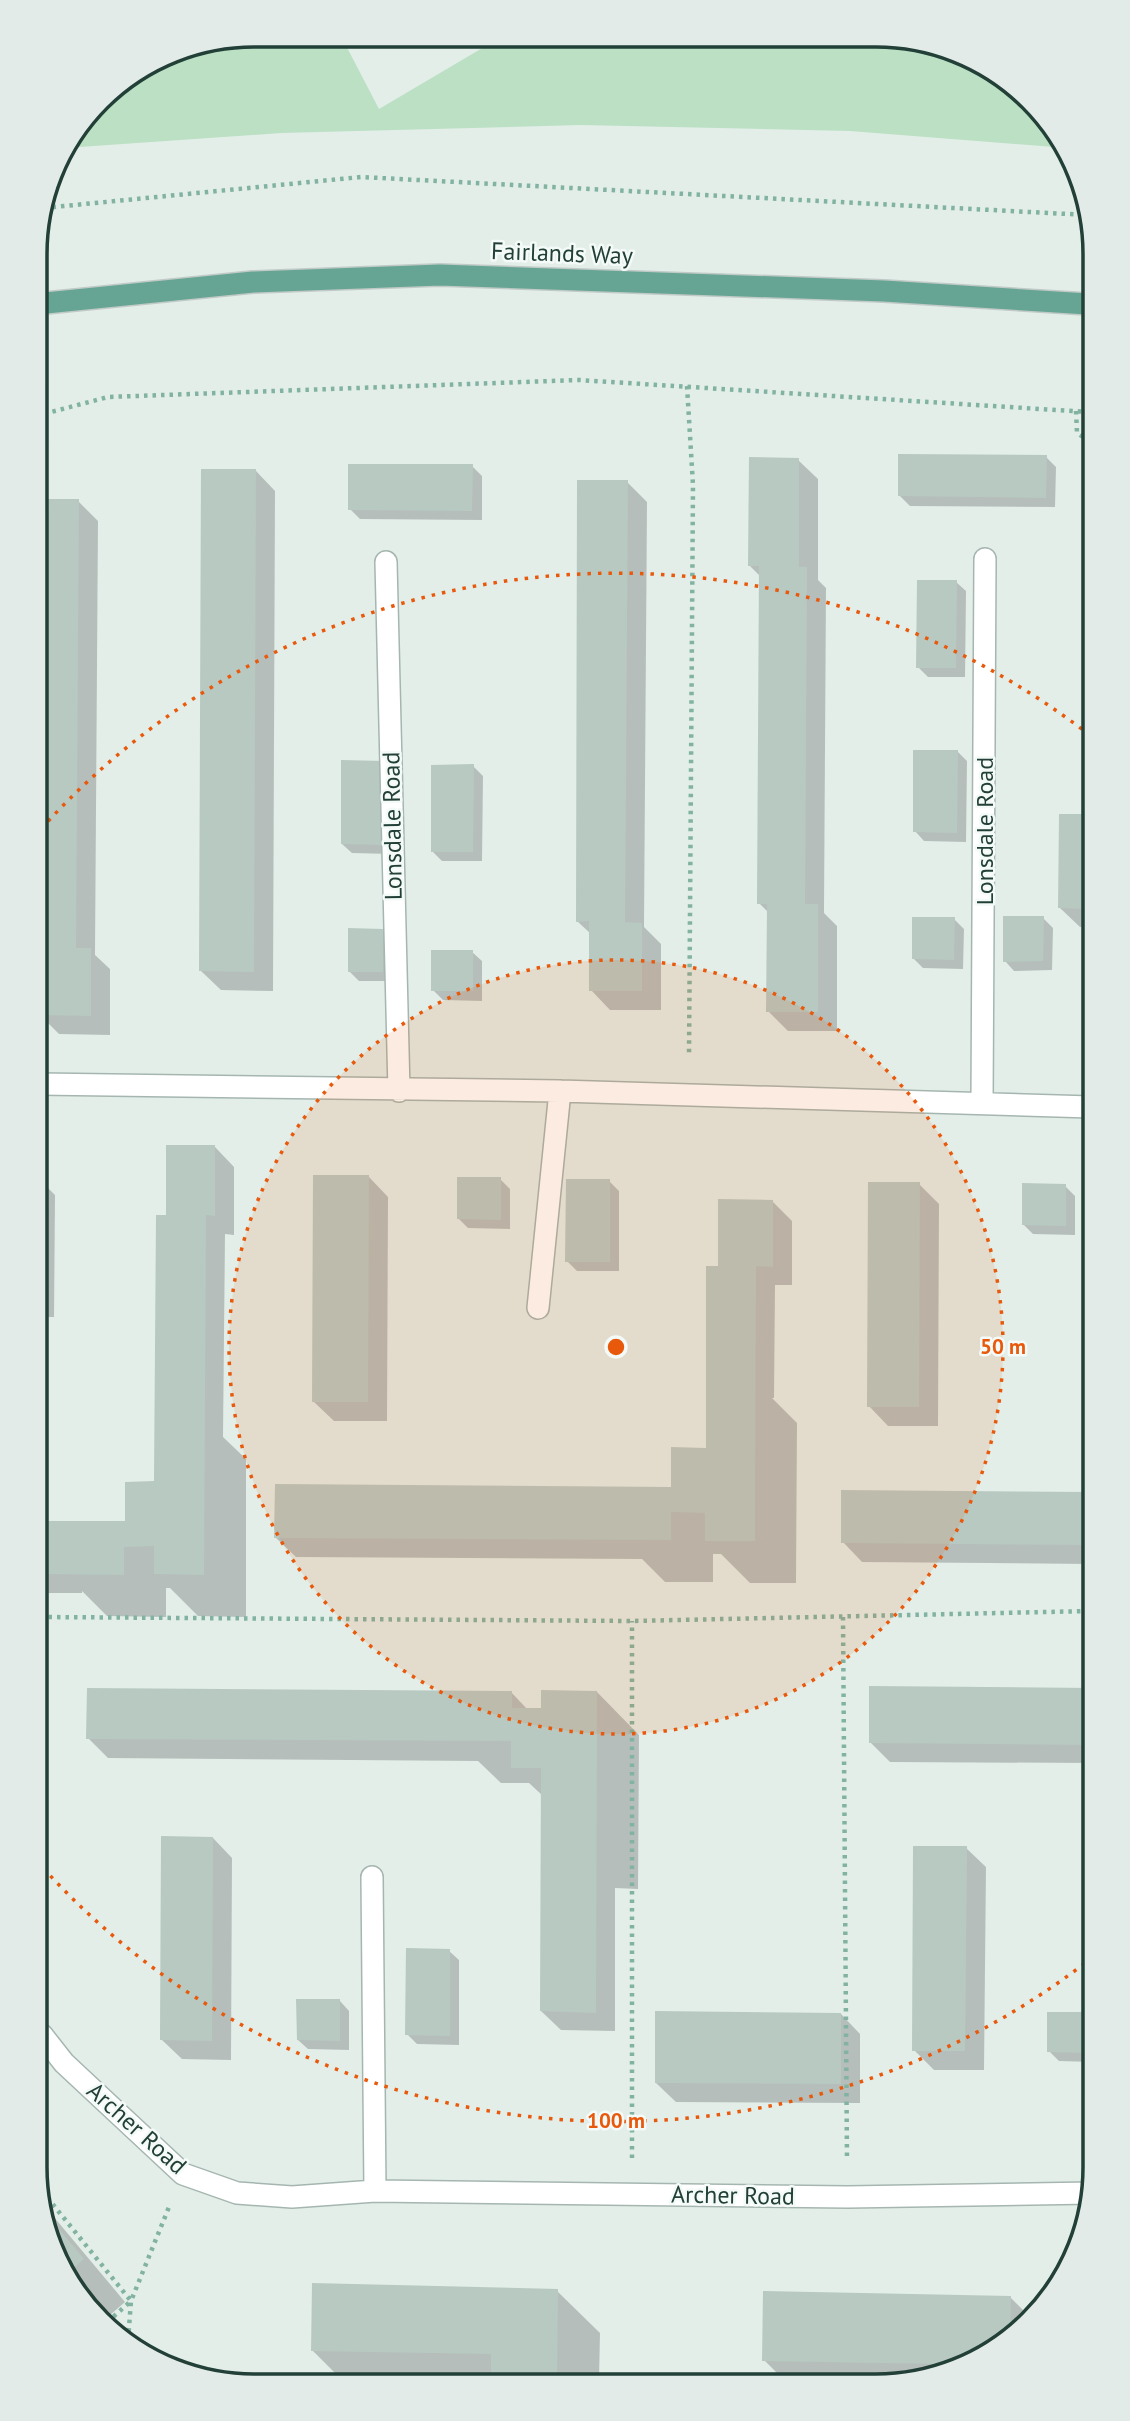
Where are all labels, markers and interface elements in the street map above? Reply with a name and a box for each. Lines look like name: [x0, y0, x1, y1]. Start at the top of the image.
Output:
street label: Fairlands Way: [491, 235, 633, 271]
street label: Lonsdale Road: [375, 752, 409, 900]
street label: Lonsdale Road: [969, 757, 1000, 905]
text: 50 m: [980, 1333, 1026, 1360]
centre of rings: [604, 1335, 628, 1359]
street label: Archer Road: [81, 2075, 193, 2181]
text: 100 m: [587, 2107, 645, 2134]
street label: Archer Road: [671, 2178, 795, 2212]

